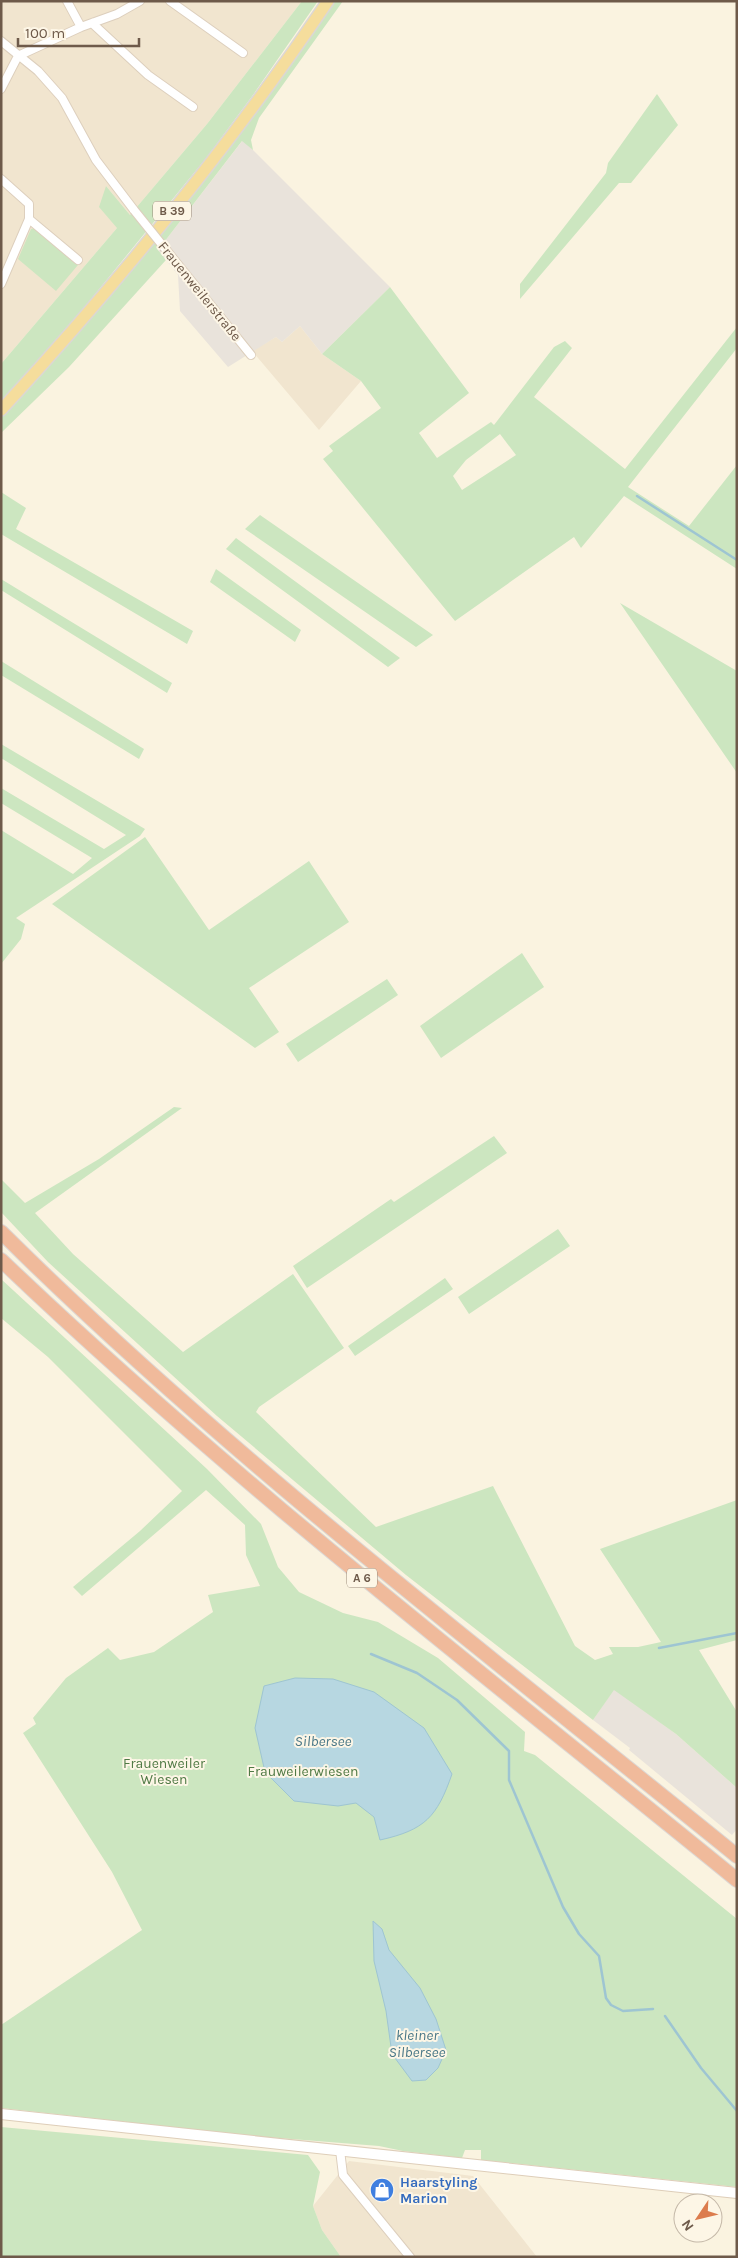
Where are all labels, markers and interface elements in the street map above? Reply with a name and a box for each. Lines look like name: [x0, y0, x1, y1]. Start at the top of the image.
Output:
scale bar: [18, 15, 139, 47]
text: 100 m: [25, 24, 65, 42]
road number: B 39: [153, 202, 191, 220]
street label: Frauenweilerstraße: [154, 238, 245, 344]
road number: A 6: [347, 1569, 377, 1588]
water label: Silbersee: [295, 1732, 352, 1750]
park label: Frauenweiler Wiesen: [123, 1755, 206, 1788]
park label: Frauweilerwiesen: [248, 1763, 358, 1780]
water label: kleiner Silbersee: [389, 2026, 446, 2061]
place label: Haarstyling Marion: [400, 2174, 477, 2207]
shop icon: Haarstyling Marion: [369, 2177, 395, 2203]
north arrow: [673, 2193, 723, 2243]
text: N: [678, 2216, 698, 2234]

